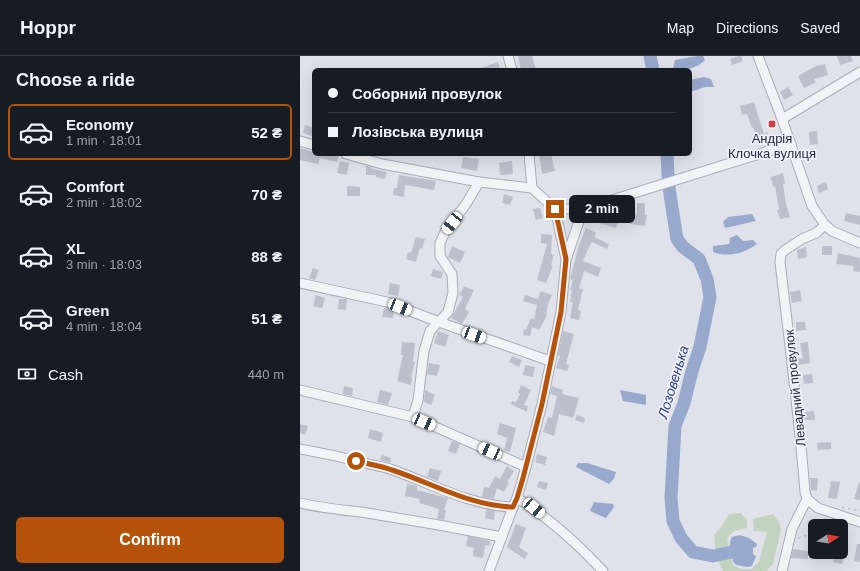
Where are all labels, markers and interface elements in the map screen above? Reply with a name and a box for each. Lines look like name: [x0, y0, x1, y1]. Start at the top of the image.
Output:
text: Hoppr: [20, 17, 76, 38]
text: Map: [667, 20, 694, 36]
text: Directions: [716, 20, 778, 36]
text: Saved: [800, 20, 840, 36]
text: Choose a ride: [16, 70, 135, 90]
text: Соборний провулок: [352, 85, 502, 102]
icon: car: [18, 114, 54, 150]
text: Economy: [66, 116, 134, 133]
marker: Андрія Клочка вулиця: [767, 119, 777, 129]
text: Лозівська вулиця: [352, 123, 483, 140]
text: 52 ₴: [251, 124, 282, 141]
place label: Андрія Клочка вулиця: [728, 131, 816, 161]
text: 1 min · 18:01: [66, 133, 142, 148]
icon: car: [18, 176, 54, 212]
text: Comfort: [66, 178, 124, 195]
text: 70 ₴: [251, 186, 282, 203]
text: 2 min · 18:02: [66, 195, 142, 210]
callout: 2 min: [569, 195, 635, 223]
route end: [546, 200, 564, 218]
text: 2 min: [585, 201, 619, 216]
car: [440, 210, 464, 236]
icon: car: [18, 238, 54, 274]
text: XL: [66, 240, 85, 257]
text: 88 ₴: [251, 248, 282, 265]
text: 3 min · 18:03: [66, 257, 142, 272]
car: [387, 297, 413, 317]
icon: car: [18, 300, 54, 336]
text: Green: [66, 302, 109, 319]
text: 51 ₴: [251, 310, 282, 327]
text: 4 min · 18:04: [66, 319, 142, 334]
car: [461, 325, 487, 345]
street label: Левадний провулок: [781, 328, 809, 447]
water label: Лозовенька: [654, 343, 692, 421]
icon: cash: [16, 363, 38, 385]
text: Cash: [48, 366, 83, 383]
text: 440 m: [248, 367, 284, 382]
car: [411, 412, 437, 432]
car: [477, 441, 503, 461]
route start: [347, 452, 365, 470]
car: [521, 496, 547, 520]
button: Confirm: [16, 517, 284, 563]
north arrow: [808, 519, 848, 559]
map controls: [808, 519, 848, 559]

